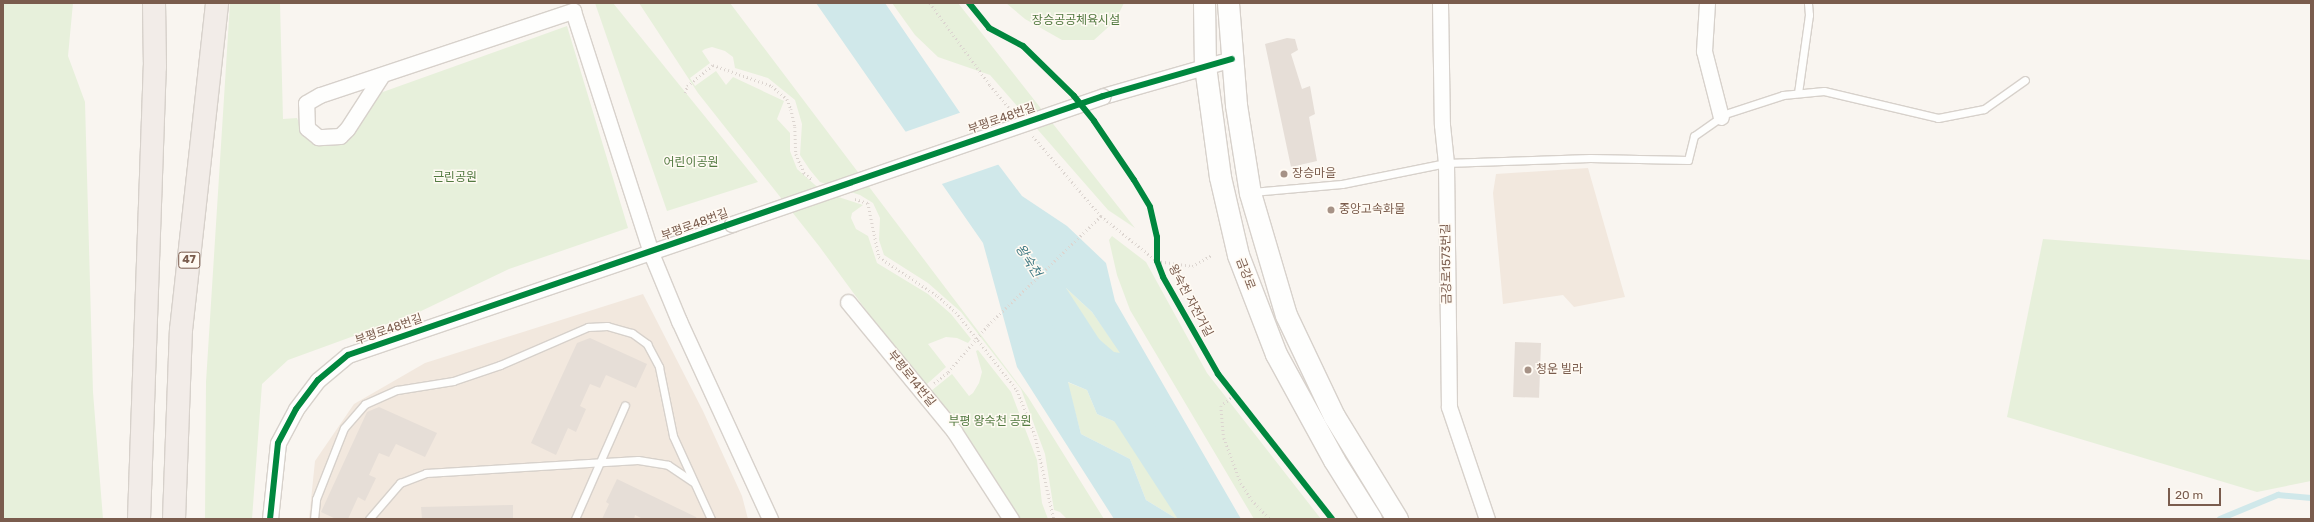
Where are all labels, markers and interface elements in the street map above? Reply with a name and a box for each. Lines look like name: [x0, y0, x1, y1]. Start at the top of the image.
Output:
park label: 장승공공체육시설: [1032, 14, 1120, 28]
street label: 부평로48번길: [966, 101, 1038, 137]
park label: 어린이공원: [663, 156, 719, 170]
place label: 장승마을: [1292, 167, 1336, 181]
marker: 장승마을: [1279, 169, 1289, 179]
park label: 근린공원: [433, 171, 477, 185]
place label: 중앙고속화물: [1339, 203, 1405, 217]
marker: 중앙고속화물: [1326, 205, 1336, 215]
street label: 부평로48번길: [660, 206, 730, 244]
street label: 금강로1573번길: [1439, 223, 1455, 305]
water label: 왕숙천: [1012, 242, 1044, 280]
road number: 47: [178, 251, 200, 269]
street label: 금강로: [1232, 256, 1258, 292]
street label: 왕숙천 자전거길: [1165, 262, 1215, 340]
street label: 부평로48번길: [353, 312, 425, 348]
street label: 부평로14번길: [884, 348, 938, 410]
place label: 청운 빌라: [1536, 363, 1583, 377]
marker: 청운 빌라: [1523, 365, 1533, 375]
park label: 부평 왕숙천 공원: [948, 415, 1032, 429]
scale bar: [2170, 480, 2223, 506]
text: 20 m: [2175, 488, 2203, 502]

